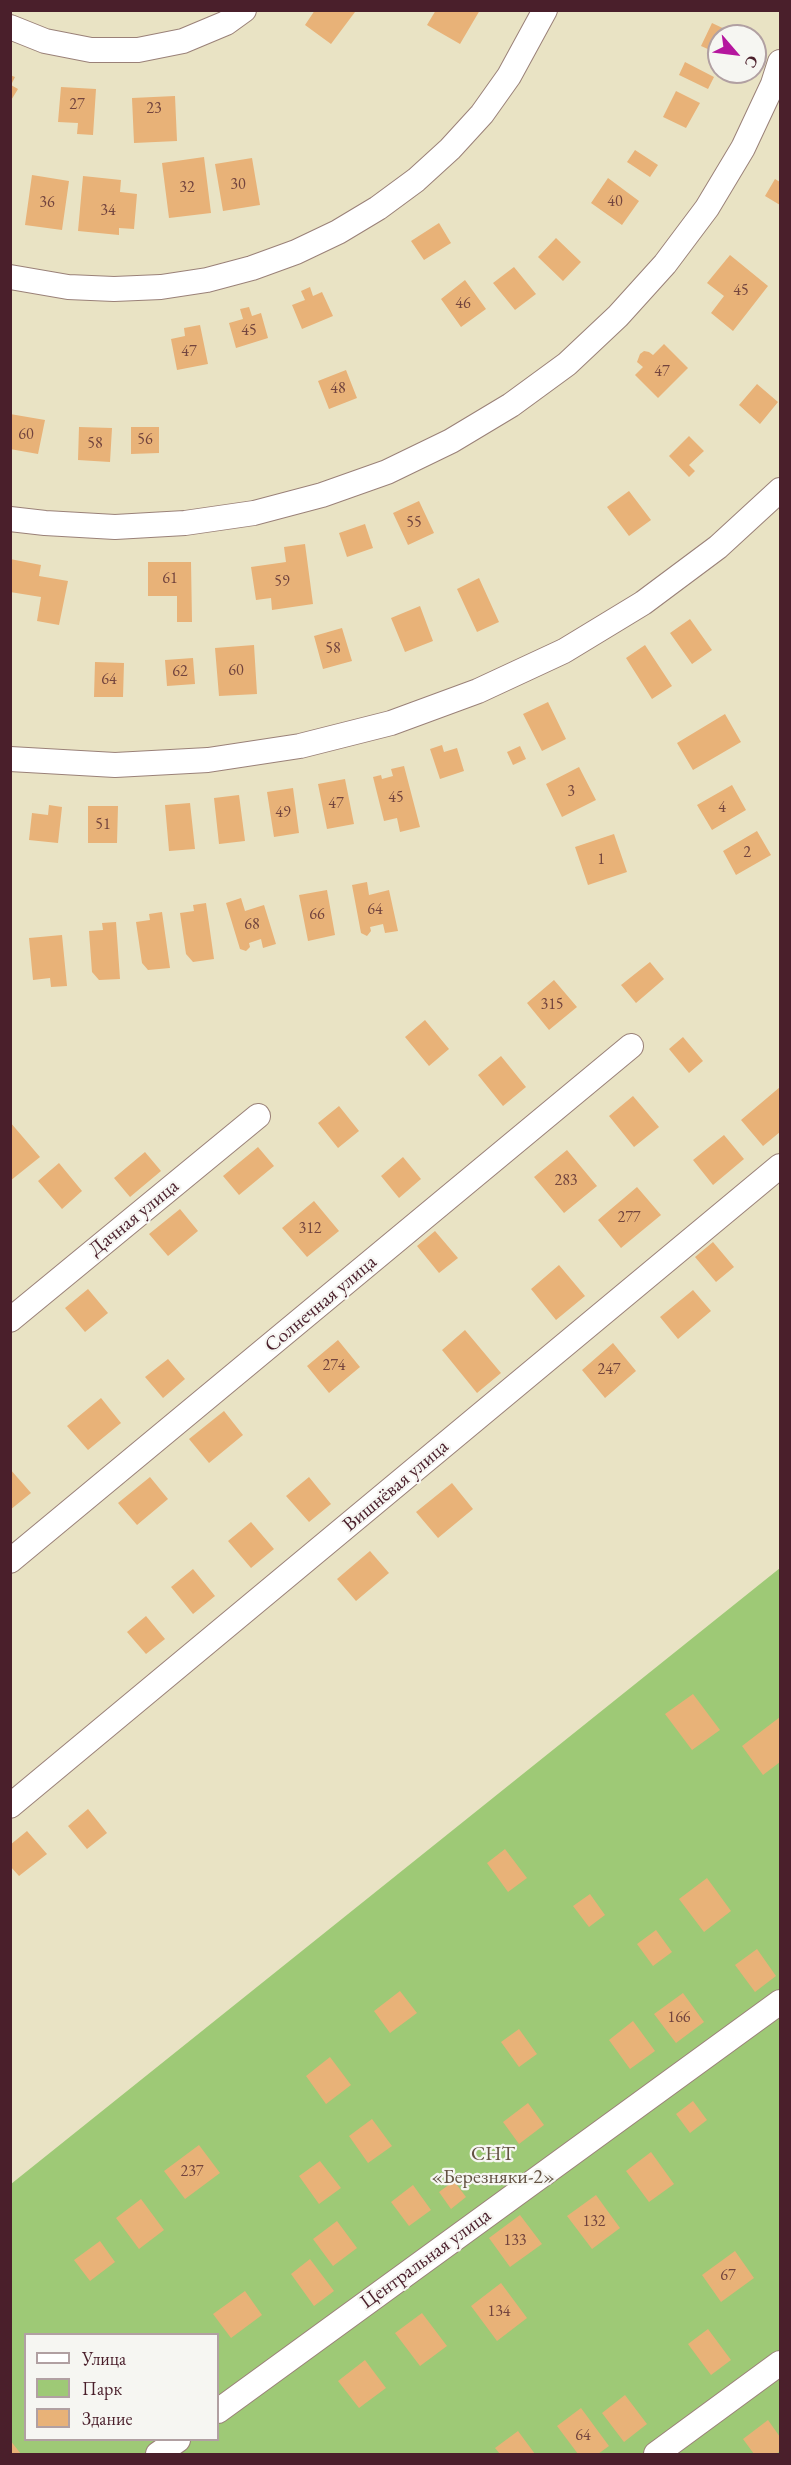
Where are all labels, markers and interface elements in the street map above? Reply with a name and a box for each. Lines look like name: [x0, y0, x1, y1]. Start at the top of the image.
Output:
north arrow: [707, 24, 767, 84]
text: С: [740, 52, 764, 72]
house number: 27: [69, 95, 85, 115]
house number: 23: [146, 99, 162, 119]
house number: 30: [230, 175, 246, 195]
house number: 32: [179, 178, 195, 198]
house number: 40: [607, 192, 623, 212]
house number: 36: [39, 193, 55, 213]
house number: 34: [100, 201, 116, 221]
house number: 45: [733, 281, 749, 301]
house number: 46: [455, 294, 471, 314]
house number: 45: [241, 321, 257, 341]
house number: 47: [181, 342, 197, 362]
house number: 47: [654, 362, 670, 382]
house number: 48: [330, 379, 346, 399]
house number: 60: [18, 425, 34, 445]
house number: 56: [137, 430, 153, 450]
house number: 58: [87, 434, 103, 454]
house number: 55: [406, 513, 422, 533]
house number: 61: [162, 569, 178, 589]
house number: 59: [274, 572, 290, 592]
house number: 58: [325, 639, 341, 659]
house number: 60: [228, 661, 244, 681]
house number: 62: [172, 662, 188, 682]
house number: 64: [101, 670, 117, 690]
house number: 3: [567, 782, 575, 802]
house number: 45: [388, 788, 404, 808]
house number: 47: [328, 794, 344, 814]
house number: 4: [718, 798, 726, 818]
house number: 49: [275, 803, 291, 823]
house number: 51: [95, 815, 111, 835]
house number: 2: [743, 843, 751, 863]
house number: 1: [597, 850, 605, 870]
house number: 64: [367, 900, 383, 920]
house number: 66: [309, 905, 325, 925]
house number: 68: [244, 915, 260, 935]
house number: 315: [540, 995, 564, 1015]
house number: 283: [554, 1171, 578, 1191]
street label: Дачная улица: [84, 1174, 184, 1262]
house number: 277: [617, 1208, 641, 1228]
house number: 312: [298, 1219, 322, 1239]
street label: Солнечная улица: [260, 1250, 382, 1358]
house number: 274: [322, 1356, 346, 1376]
house number: 247: [597, 1360, 621, 1380]
street label: Вишнёвая улица: [338, 1435, 454, 1537]
house number: 166: [667, 2008, 691, 2028]
park label: СНТ «Березняки-2»: [431, 2143, 555, 2190]
house number: 237: [180, 2162, 204, 2182]
street label: Центральная улица: [356, 2204, 496, 2314]
house number: 132: [582, 2212, 606, 2232]
house number: 133: [503, 2231, 527, 2251]
house number: 67: [720, 2266, 736, 2286]
house number: 134: [487, 2302, 511, 2322]
legend: [24, 2333, 219, 2441]
text: Улица: [82, 2347, 126, 2370]
text: Парк: [82, 2377, 122, 2400]
text: Здание: [82, 2407, 132, 2430]
house number: 64: [575, 2426, 591, 2446]

